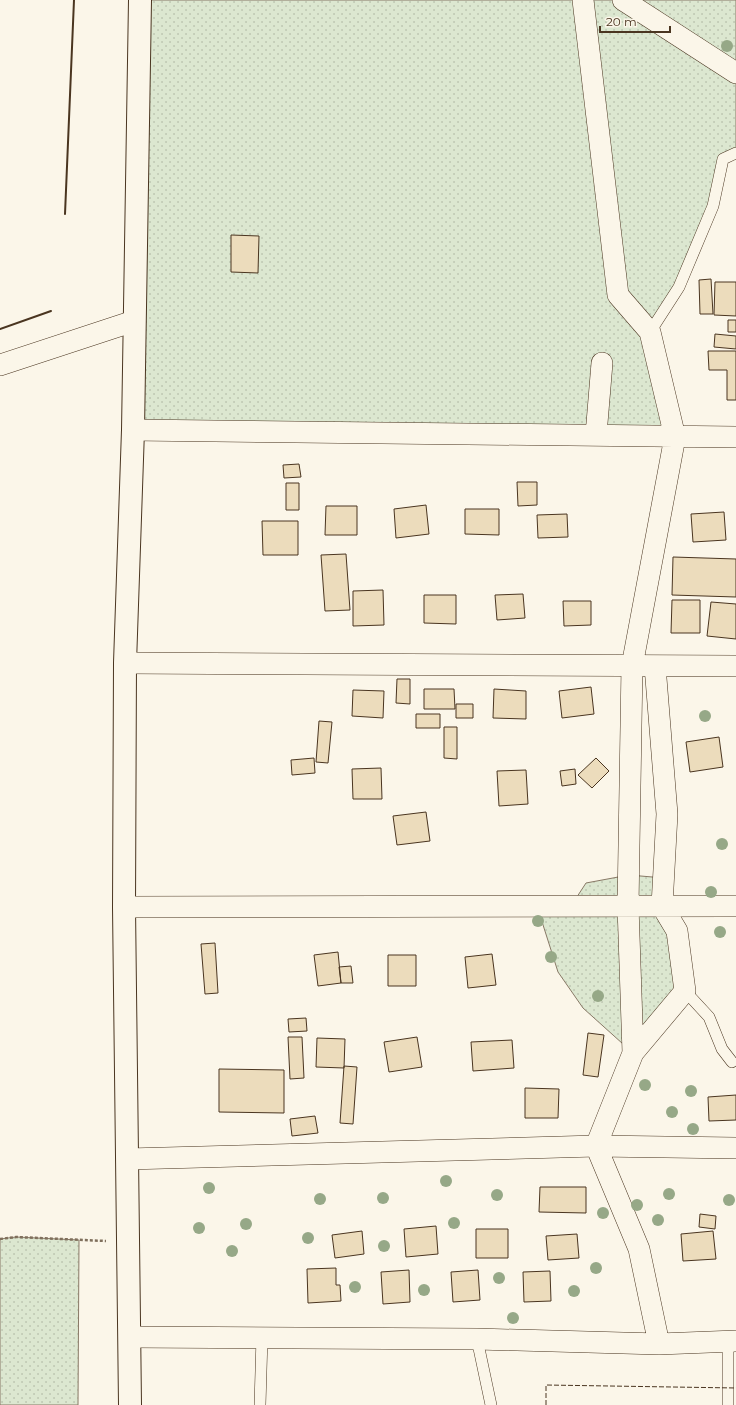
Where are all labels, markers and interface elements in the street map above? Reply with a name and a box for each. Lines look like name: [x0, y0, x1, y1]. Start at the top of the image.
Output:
scale bar: [600, 8, 670, 34]
text: 20 m: [606, 14, 637, 29]

